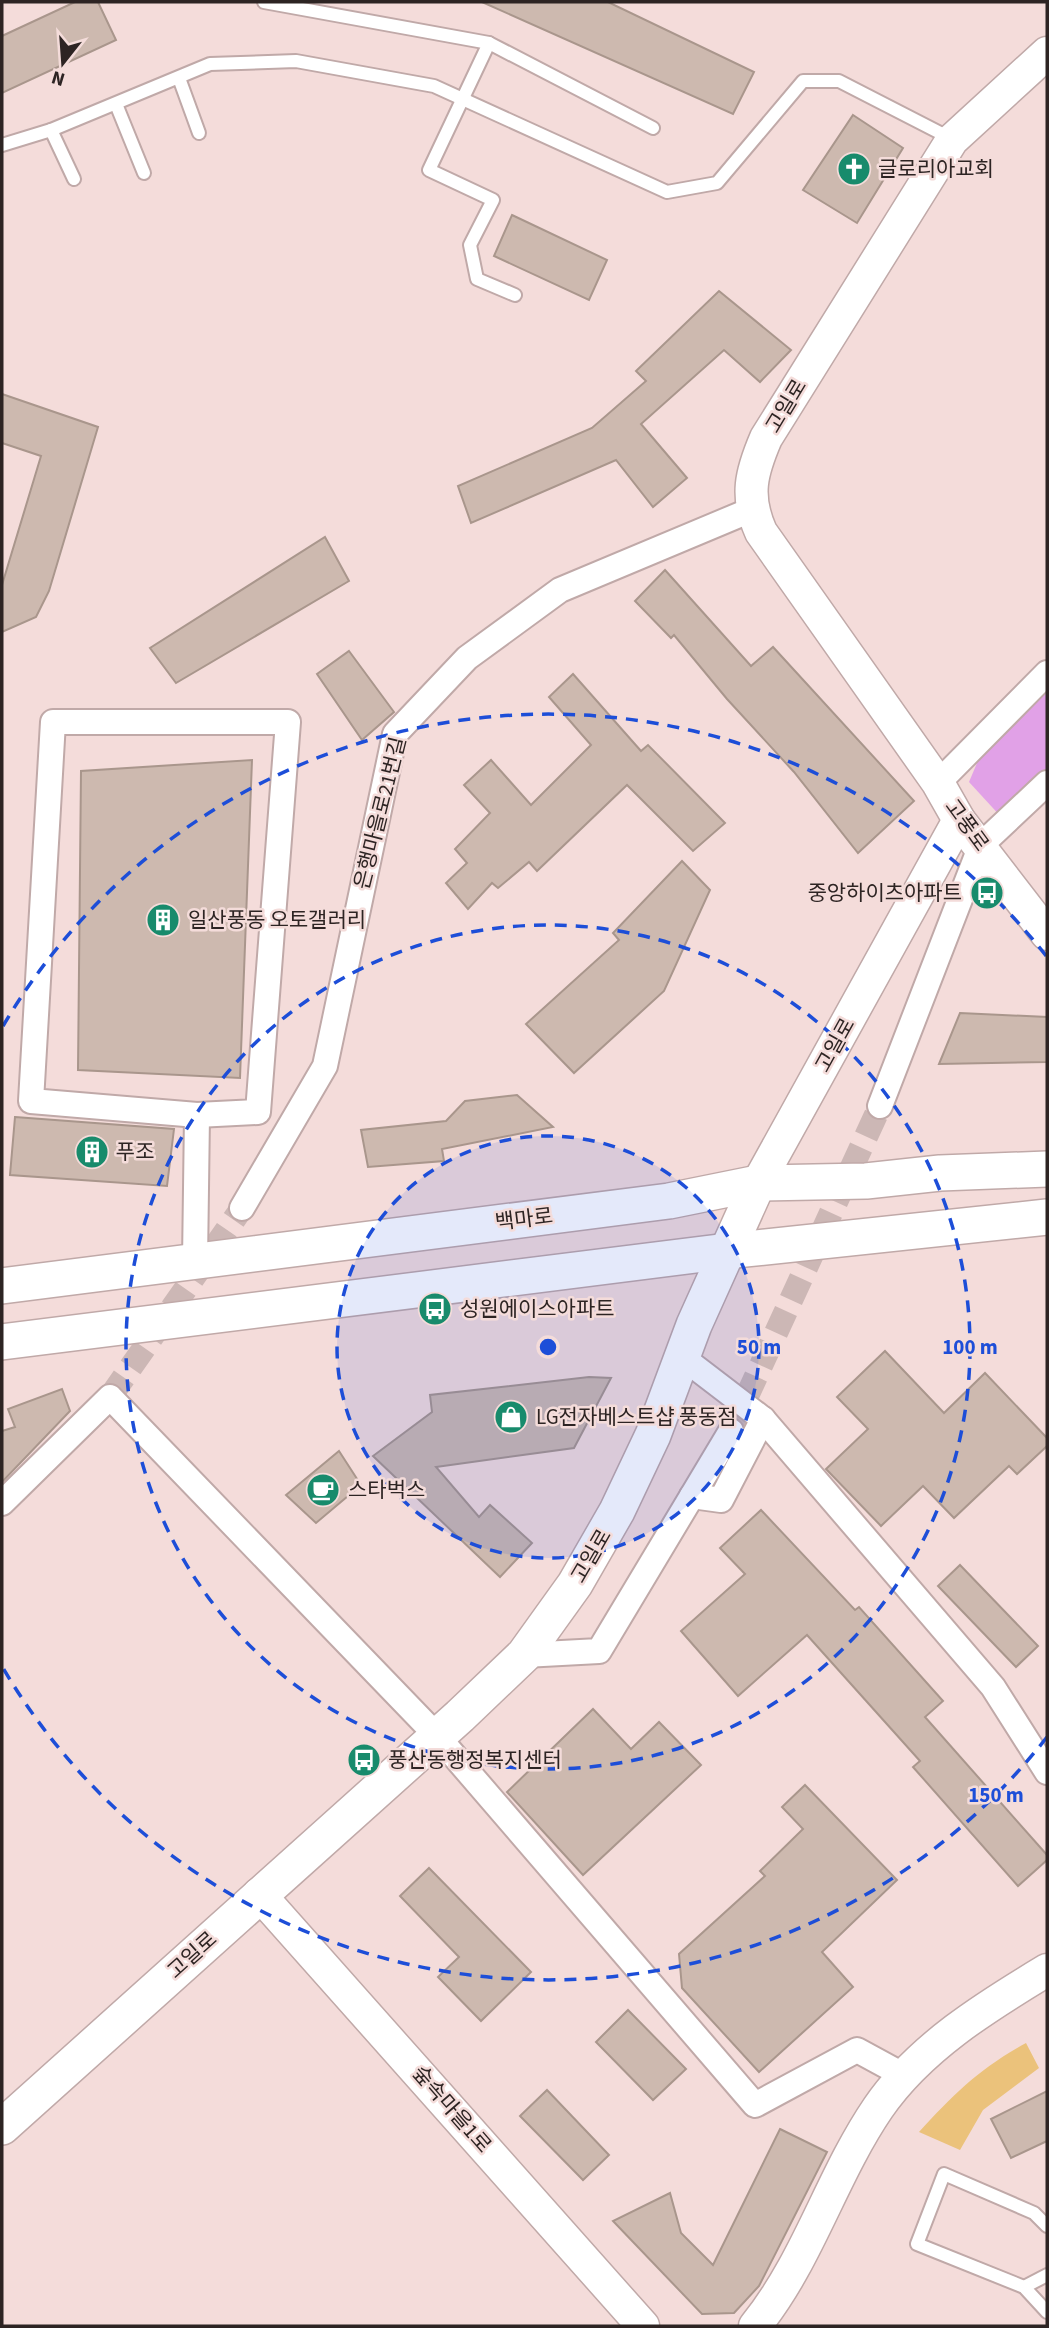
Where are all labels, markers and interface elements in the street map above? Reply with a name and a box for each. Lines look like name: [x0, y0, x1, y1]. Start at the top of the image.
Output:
north arrow: [28, 28, 98, 98]
text: N: [48, 63, 68, 93]
church icon: 글로리아교회: [835, 150, 873, 188]
place label: 글로리아교회: [878, 154, 994, 184]
street label: 고일로: [758, 373, 814, 439]
street label: 은행마을로21번길: [347, 734, 413, 892]
street label: 고풍로: [938, 793, 996, 857]
bus stop icon: 중앙하이츠아파트: [968, 874, 1006, 912]
place label: 중앙하이츠아파트: [807, 878, 962, 908]
building icon: 일산풍동 오토갤러리: [144, 901, 182, 939]
place label: 일산풍동 오토갤러리: [188, 905, 366, 935]
street label: 고일로: [808, 1012, 862, 1078]
building icon: 푸조: [73, 1133, 111, 1171]
place label: 푸조: [116, 1137, 155, 1167]
street label: 백마로: [493, 1201, 555, 1237]
bus stop icon: 성원에이스아파트: [416, 1290, 454, 1328]
place label: 성원에이스아파트: [460, 1294, 615, 1324]
text: 50 m: [737, 1332, 781, 1362]
text: 100 m: [942, 1332, 998, 1362]
centre of rings: [536, 1335, 560, 1359]
shop icon: LG전자베스트샵 풍동점: [492, 1398, 530, 1436]
place label: LG전자베스트샵 풍동점: [536, 1402, 737, 1432]
cafe icon: 스타벅스: [304, 1471, 342, 1509]
place label: 스타벅스: [348, 1475, 425, 1505]
street label: 고일로: [564, 1523, 618, 1589]
bus stop icon: 풍산동행정복지센터: [345, 1741, 383, 1779]
place label: 풍산동행정복지센터: [388, 1745, 562, 1775]
text: 150 m: [968, 1780, 1024, 1810]
street label: 고일로: [160, 1924, 224, 1986]
street label: 숲속마을1로: [406, 2059, 498, 2159]

